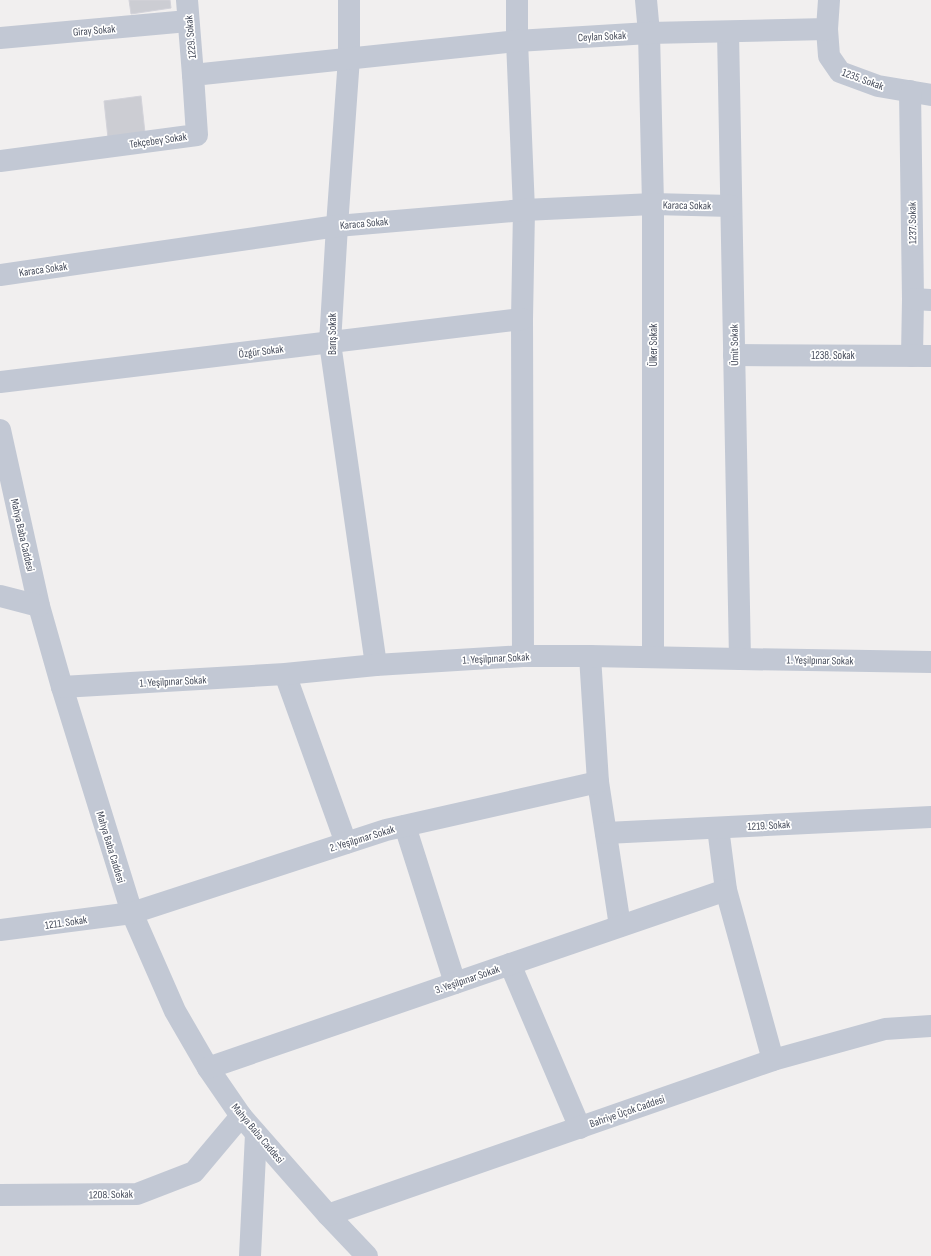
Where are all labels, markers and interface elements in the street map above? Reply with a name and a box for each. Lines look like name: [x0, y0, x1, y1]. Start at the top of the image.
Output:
street label: 1229. Sokak: [182, 14, 199, 59]
street label: Giray Sokak: [72, 22, 117, 39]
street label: Ceylan Sokak: [577, 29, 627, 44]
street label: 1235. Sokak: [840, 66, 886, 93]
street label: Tekçebey Sokak: [129, 130, 188, 151]
street label: Karaca Sokak: [663, 199, 712, 212]
street label: 1237. Sokak: [906, 201, 919, 244]
street label: Karaca Sokak: [339, 215, 390, 232]
street label: Karaca Sokak: [18, 260, 69, 279]
street label: Barış Sokak: [326, 312, 339, 355]
street label: Ülker Sokak: [647, 323, 660, 366]
street label: Ümit Sokak: [728, 323, 741, 366]
street label: Özgür Sokak: [238, 342, 285, 361]
street label: 1238. Sokak: [811, 349, 856, 362]
street label: Mahya Baba Caddesi: [8, 498, 37, 573]
street label: 1. Yeşilpınar Sokak: [462, 650, 531, 667]
street label: 1. Yeşilpınar Sokak: [786, 653, 854, 668]
street label: 1. Yeşilpınar Sokak: [139, 673, 208, 690]
street label: Mahya Baba Caddesi: [93, 810, 128, 885]
street label: 1219. Sokak: [747, 818, 791, 833]
street label: 2. Yeşilpınar Sokak: [328, 822, 397, 855]
street label: 1211. Sokak: [44, 913, 89, 932]
street label: 3. Yeşilpınar Sokak: [433, 962, 502, 997]
street label: Bahriye Üçok Caddesi: [588, 1093, 666, 1130]
street label: Mahya Baba Caddesi: [229, 1101, 286, 1166]
street label: 1208. Sokak: [89, 1188, 134, 1201]

